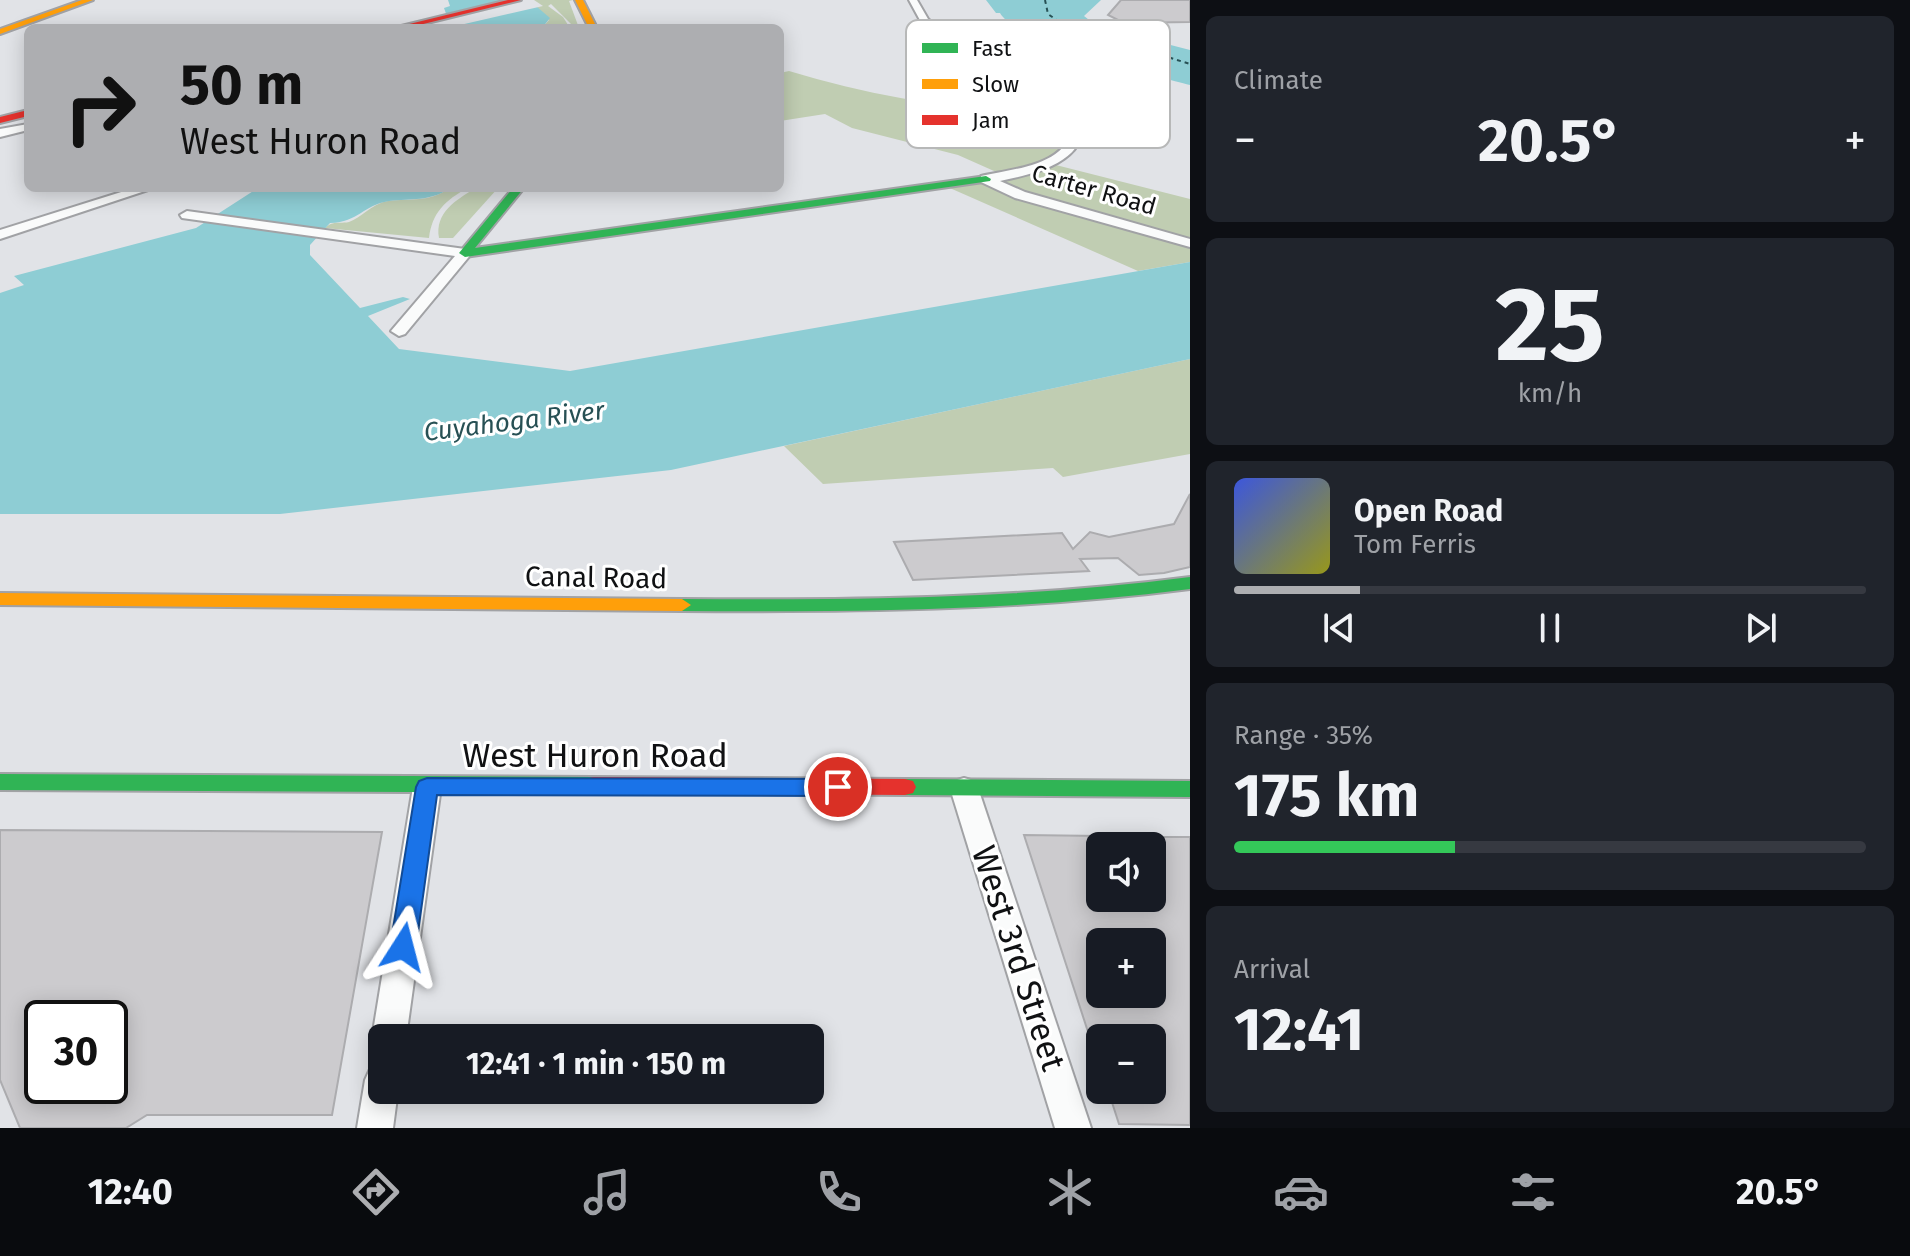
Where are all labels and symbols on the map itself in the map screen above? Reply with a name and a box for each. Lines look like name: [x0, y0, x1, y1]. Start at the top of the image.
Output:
legend: [906, 20, 1170, 148]
text: Fast: [972, 35, 1012, 62]
text: Slow: [972, 71, 1019, 98]
text: Jam: [972, 107, 1010, 134]
street label: Carter Road: [1029, 159, 1159, 221]
water label: Cuyahoga River: [422, 395, 607, 448]
street label: Canal Road: [525, 560, 667, 595]
street label: West Huron Road: [462, 735, 728, 776]
pin: [804, 753, 872, 821]
street label: West 3rd Street: [963, 841, 1074, 1076]
position arrow: [361, 905, 445, 989]
speed limit sign: 30: [24, 1000, 128, 1104]

